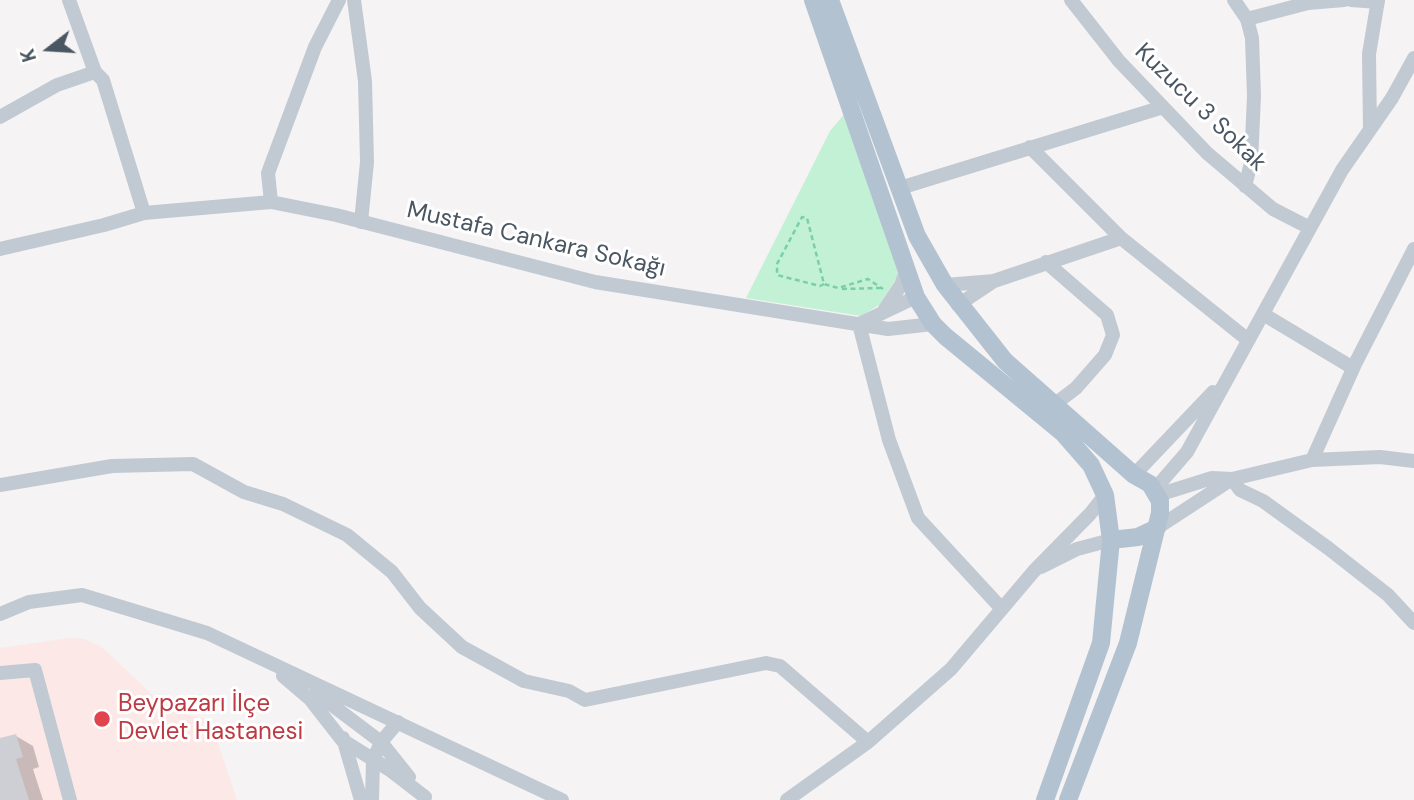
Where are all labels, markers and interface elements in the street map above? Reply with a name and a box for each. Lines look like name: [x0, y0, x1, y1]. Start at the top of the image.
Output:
north arrow: [14, 14, 84, 84]
street label: Kuzucu 3 Sokak: [1128, 38, 1272, 178]
text: K: [15, 46, 42, 65]
street label: Mustafa Cankara Sokağı: [404, 196, 668, 284]
place label: Beypazarı İlçe Devlet Hastanesi: [118, 691, 303, 747]
marker: Beypazarı İlçe Devlet Hastanesi: [92, 709, 112, 729]

